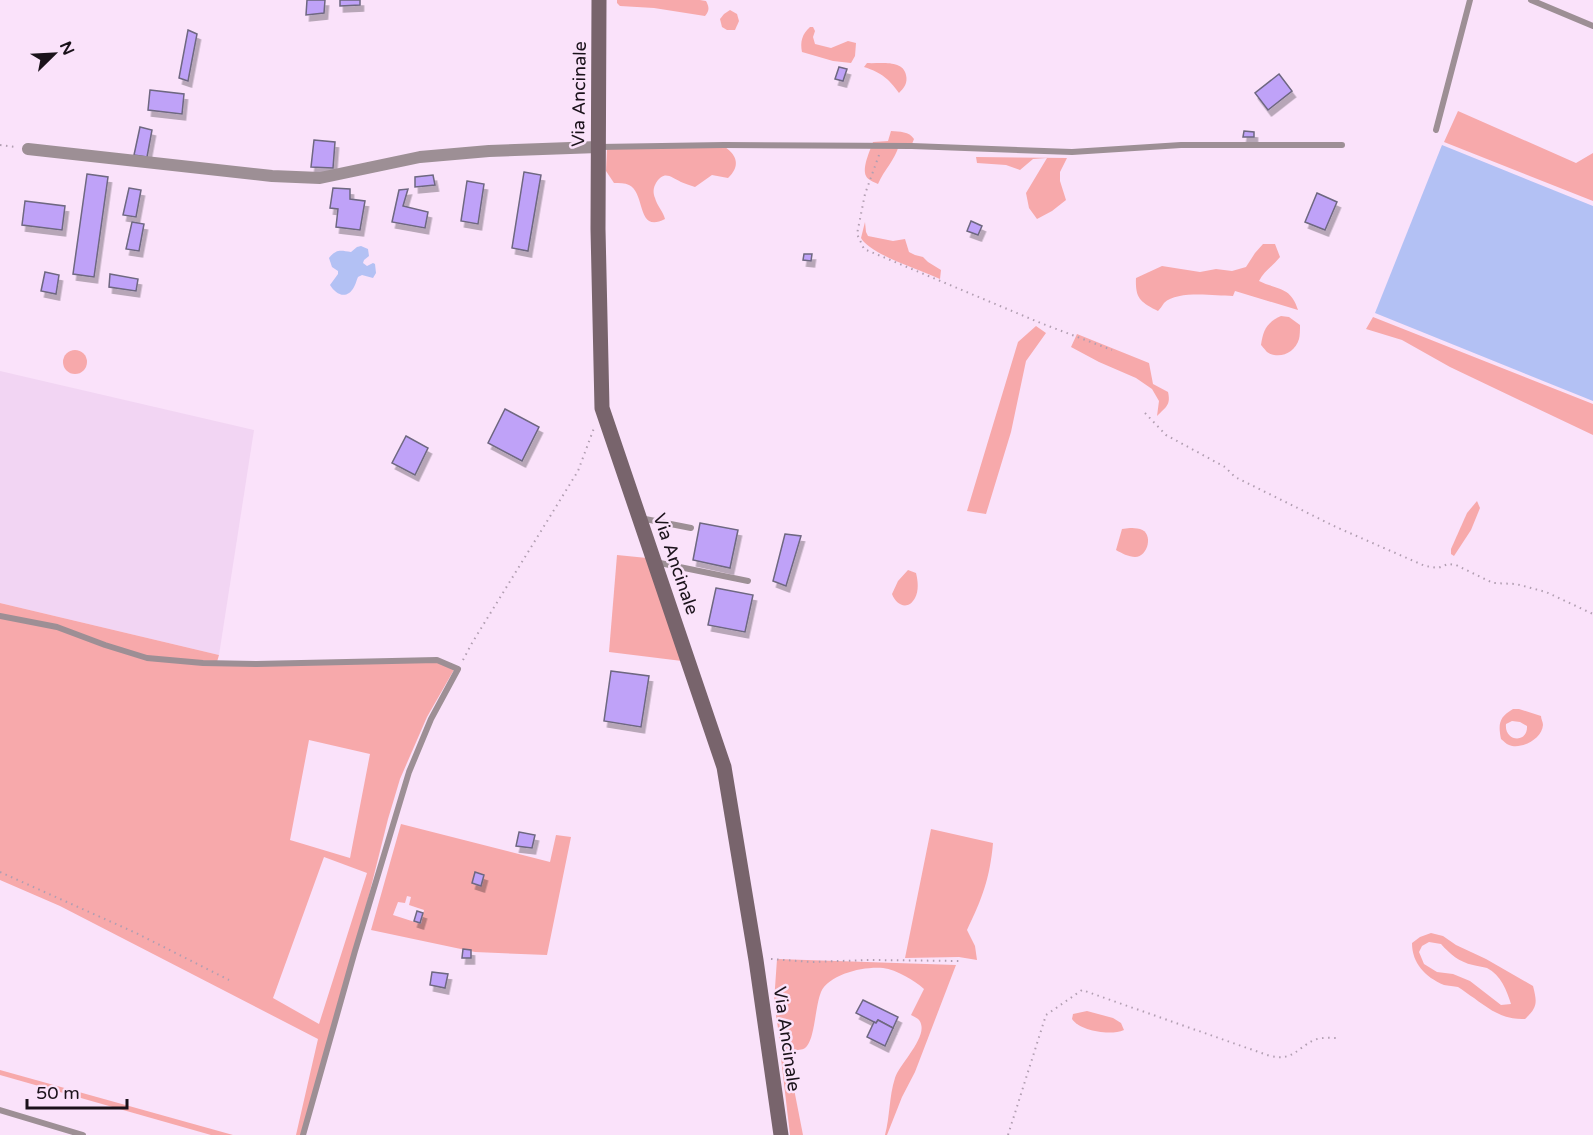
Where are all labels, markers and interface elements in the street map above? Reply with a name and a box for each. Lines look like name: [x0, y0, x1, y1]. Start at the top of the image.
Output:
north arrow: [24, 24, 84, 84]
text: N: [55, 38, 79, 58]
street label: Via Ancinale: [567, 41, 591, 147]
street label: Via Ancinale: [648, 510, 704, 618]
street label: Via Ancinale: [769, 985, 805, 1093]
scale bar: [27, 1072, 128, 1110]
text: 50 m: [36, 1082, 80, 1104]

